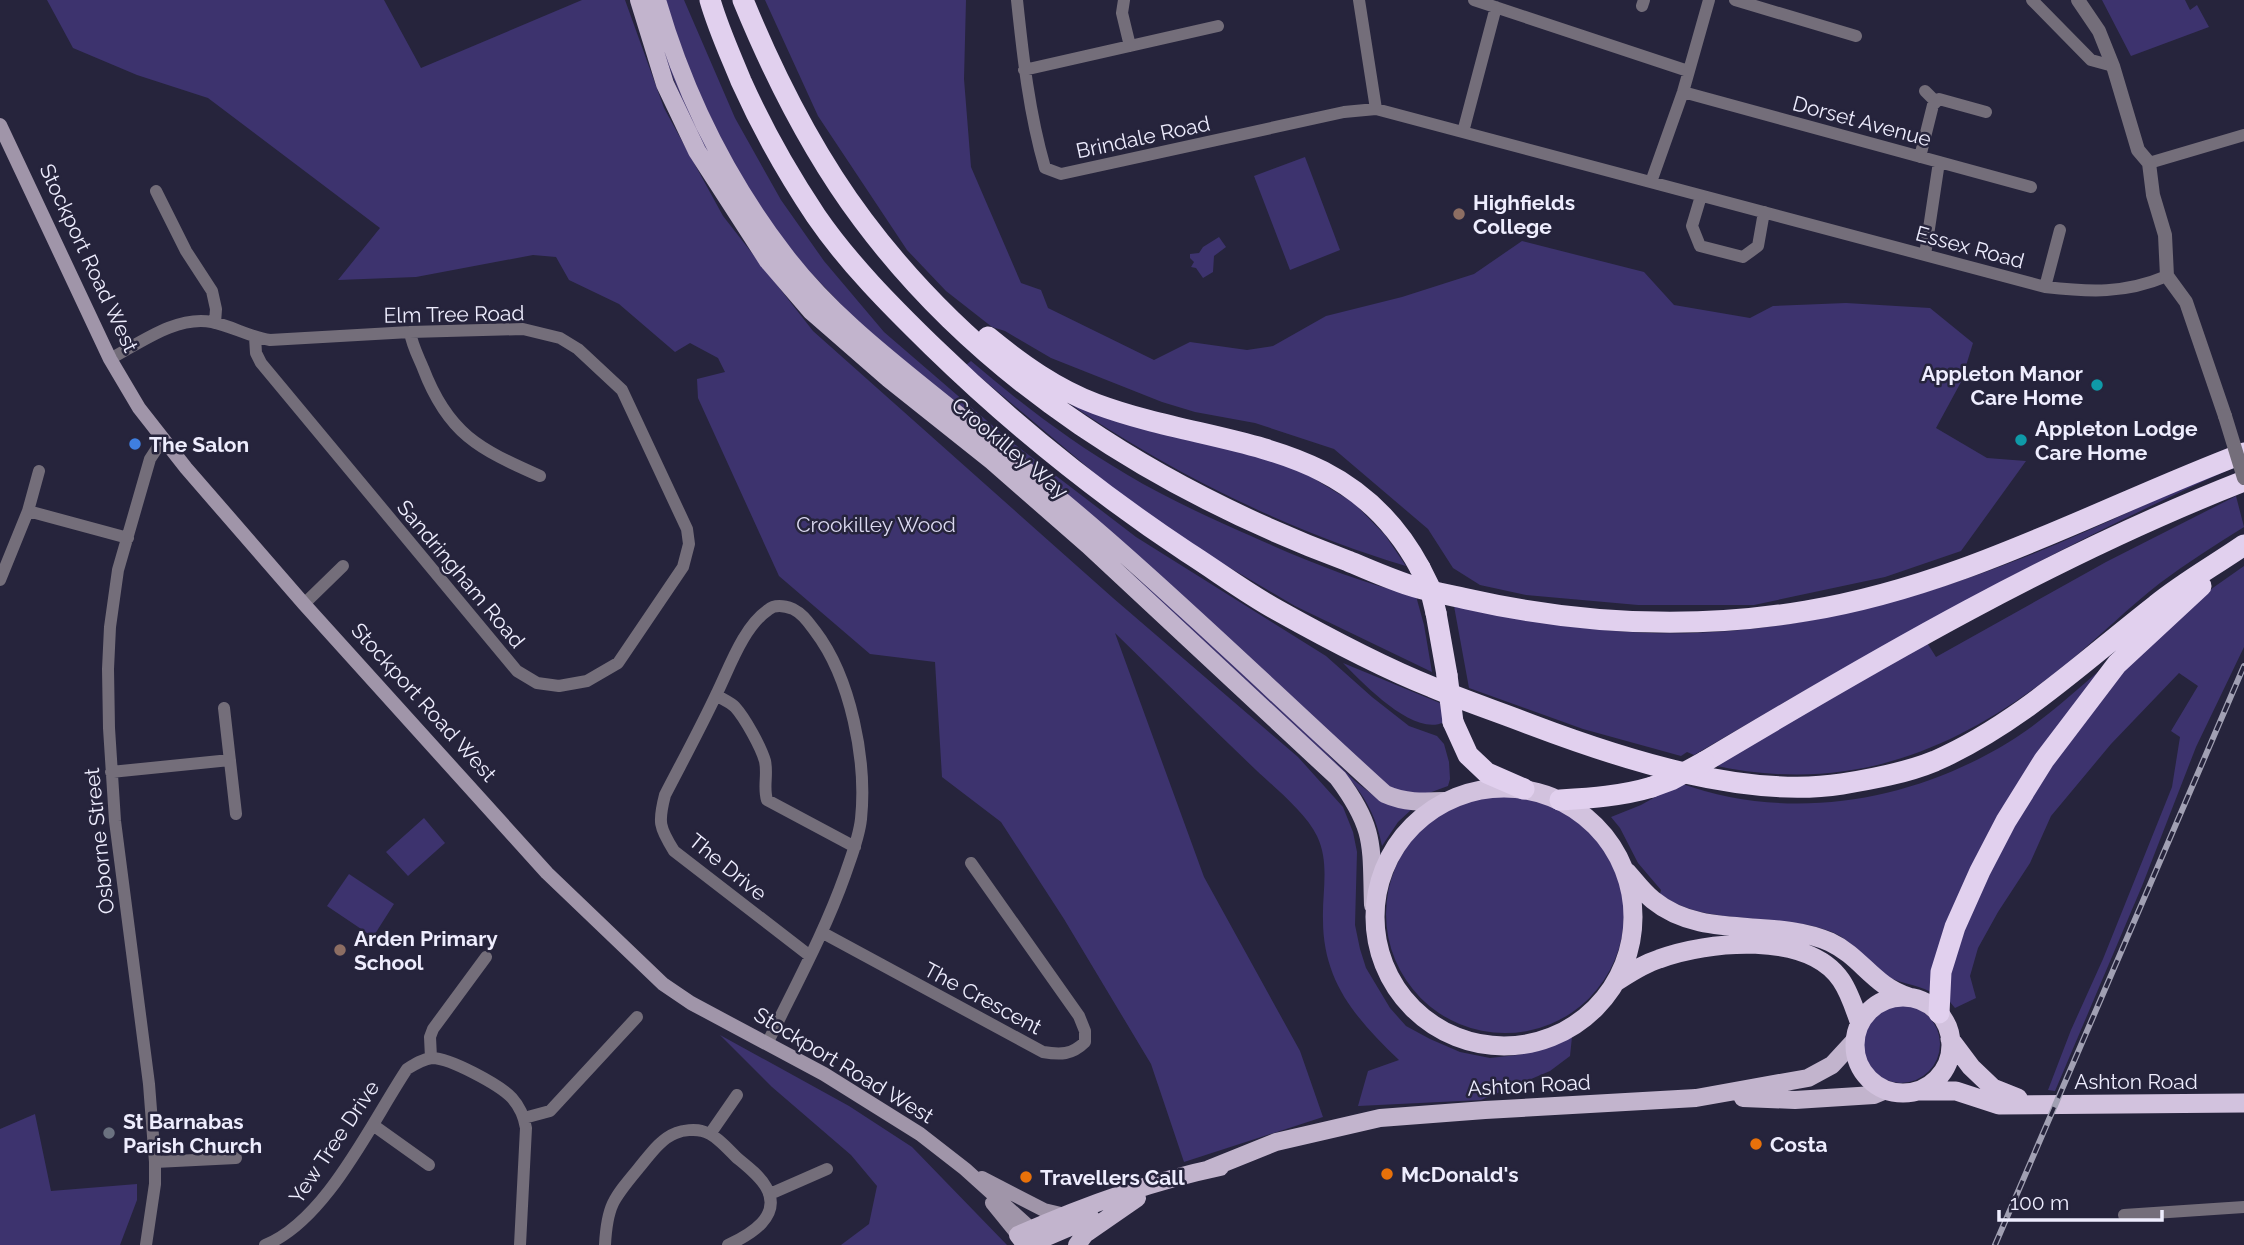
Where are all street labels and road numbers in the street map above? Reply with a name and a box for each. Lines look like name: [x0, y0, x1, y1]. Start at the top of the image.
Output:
street label: Dorset Avenue: [1790, 90, 1934, 152]
street label: Brindale Road: [1074, 111, 1212, 163]
street label: Stockport Road West: [34, 160, 144, 356]
street label: Essex Road: [1913, 221, 2027, 273]
street label: Elm Tree Road: [383, 300, 525, 328]
street label: Crookilley Way: [947, 392, 1073, 504]
street label: Sandringham Road: [392, 495, 530, 653]
street label: Stockport Road West: [346, 618, 502, 786]
street label: Osborne Street: [79, 767, 119, 915]
street label: The Drive: [684, 828, 772, 906]
street label: The Crescent: [920, 957, 1046, 1039]
street label: Stockport Road West: [750, 1002, 938, 1128]
street label: Ashton Road: [1467, 1069, 1591, 1101]
street label: Ashton Road: [2074, 1069, 2198, 1094]
street label: Yew Tree Drive: [284, 1076, 384, 1208]

